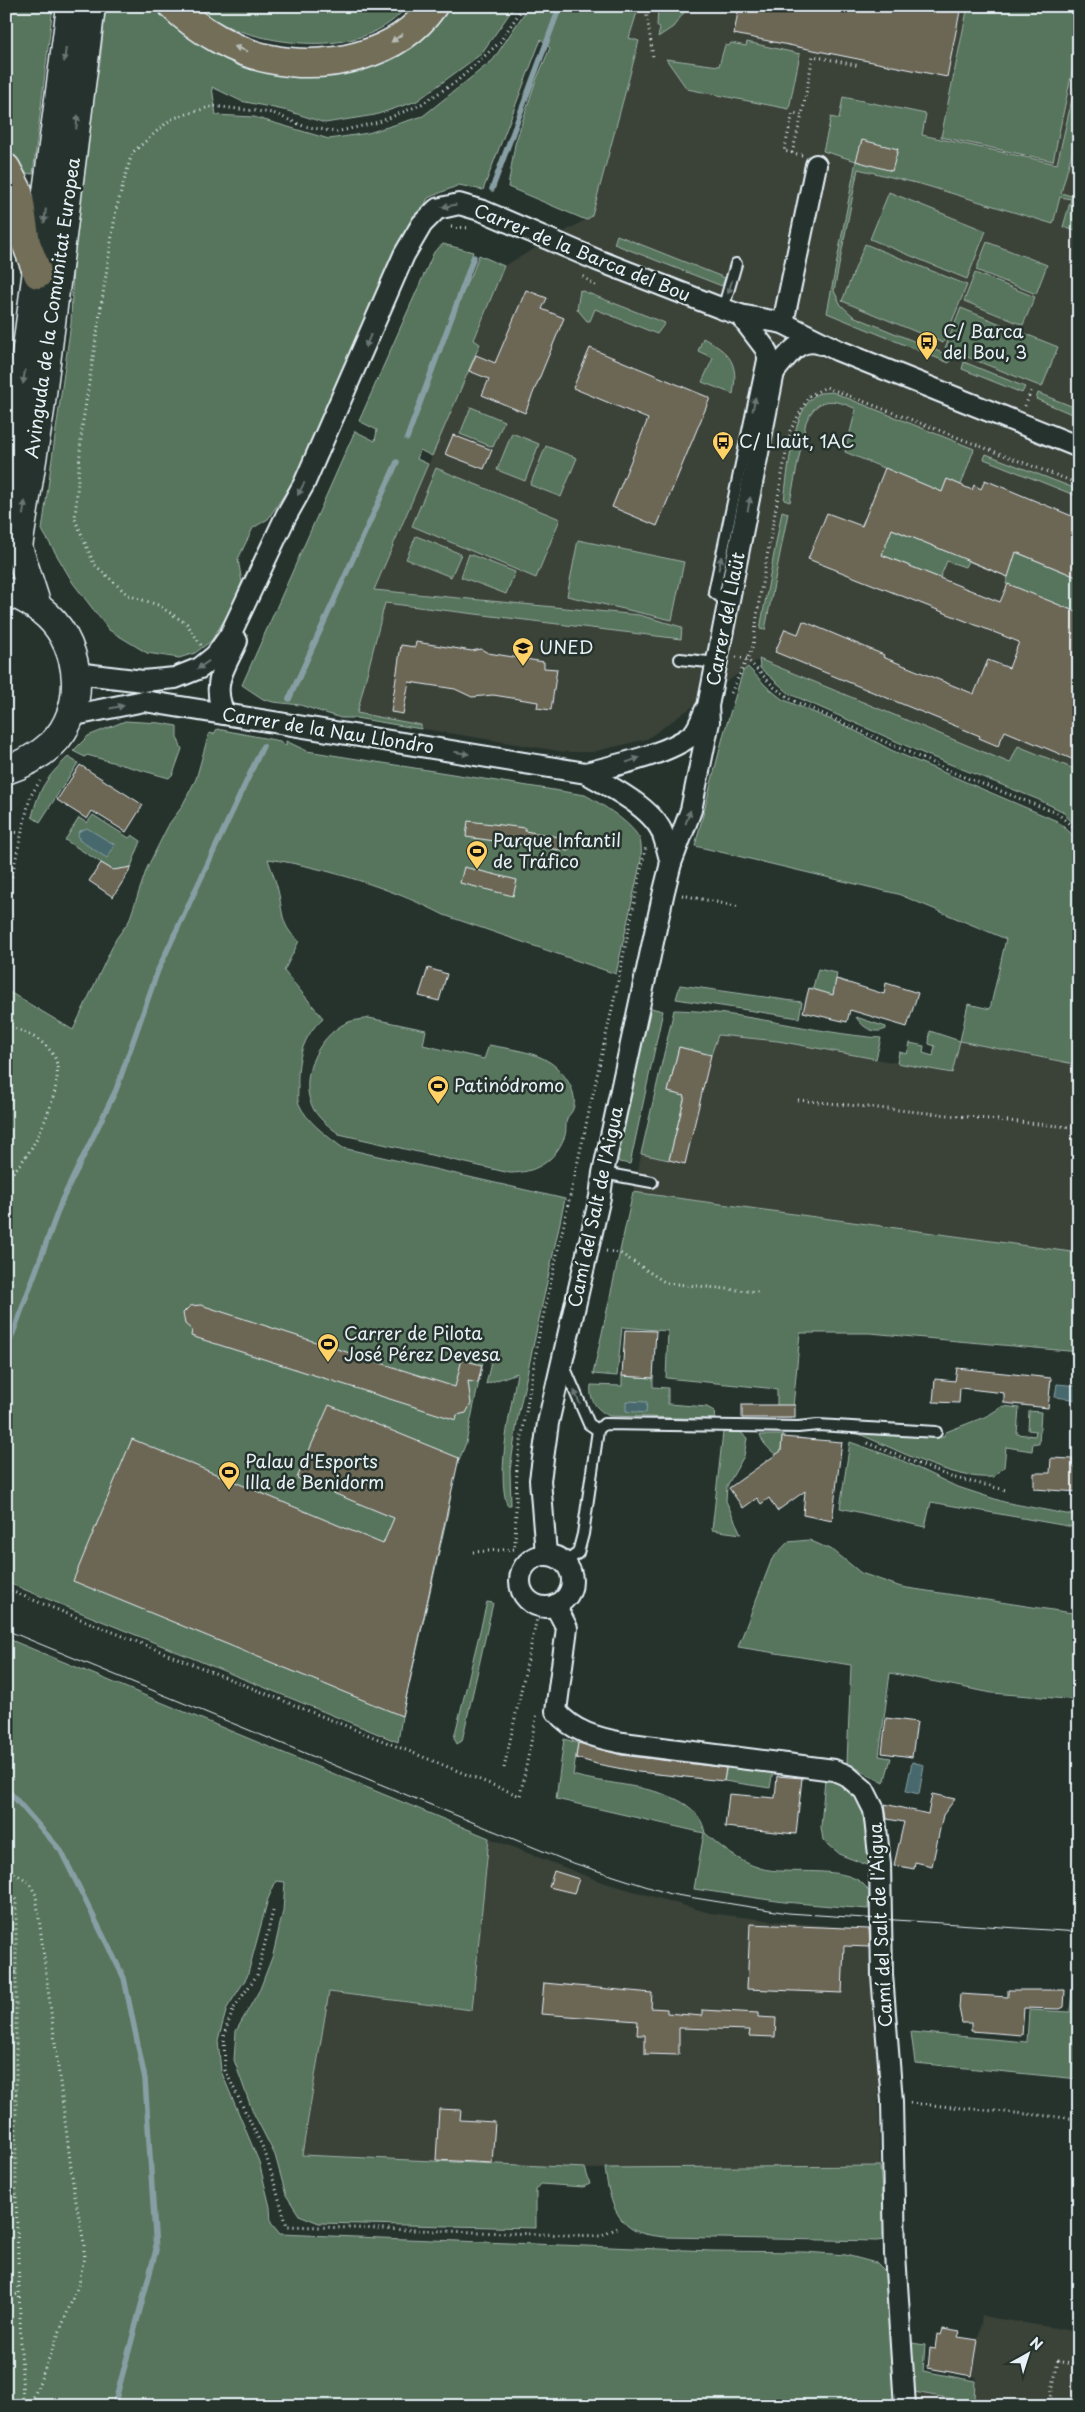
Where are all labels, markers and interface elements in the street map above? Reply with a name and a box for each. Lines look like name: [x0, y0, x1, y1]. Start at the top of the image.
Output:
one-way arrow: [390, 33, 404, 43]
one-way arrow: [234, 45, 249, 52]
one-way arrow: [61, 47, 69, 63]
one-way arrow: [73, 113, 81, 129]
street label: Avinguda de la Comunitat Europea: [17, 155, 86, 460]
street label: Carrer de la Barca del Bou: [470, 196, 695, 307]
one-way arrow: [441, 203, 457, 211]
one-way arrow: [41, 208, 49, 224]
one-way arrow: [725, 279, 733, 294]
place label: C/ Barca del Bou, 3: [943, 317, 1027, 365]
bus stop icon: C/ Barca del Bou, 3: [915, 330, 939, 361]
one-way arrow: [363, 333, 371, 348]
one-way arrow: [20, 369, 28, 385]
one-way arrow: [750, 396, 758, 412]
place label: C/ Llaüt, 1AC: [739, 427, 855, 454]
bus stop icon: C/ Llaüt, 1AC: [711, 430, 735, 461]
one-way arrow: [297, 481, 305, 496]
one-way arrow: [745, 496, 753, 512]
one-way arrow: [21, 500, 29, 516]
street label: Carrer del Llaüt: [698, 550, 751, 688]
one-way arrow: [716, 556, 724, 571]
place label: UNED: [539, 633, 594, 660]
school or university icon: UNED: [511, 636, 535, 667]
one-way arrow: [196, 660, 210, 670]
street label: Carrer de la Nau Llondro: [220, 699, 436, 760]
one-way arrow: [110, 702, 126, 710]
one-way arrow: [454, 749, 470, 757]
one-way arrow: [626, 756, 641, 764]
one-way arrow: [684, 809, 692, 824]
place label: Parque Infantil de Tráfico: [493, 826, 621, 874]
sports icon: Parque Infantil de Tráfico: [465, 839, 489, 870]
place label: Patinódromo: [454, 1071, 564, 1098]
sports icon: Patinódromo: [426, 1074, 450, 1105]
street label: Camí del Salt de l'Aigua: [560, 1103, 629, 1310]
place label: Carrer de Pilota José Pérez Devesa: [344, 1319, 501, 1367]
sports icon: Carrer de Pilota José Pérez Devesa: [316, 1332, 340, 1363]
one-way arrow: [573, 1390, 581, 1404]
place label: Palau d'Esports Illa de Benidorm: [245, 1447, 384, 1495]
sports icon: Palau d'Esports Illa de Benidorm: [217, 1460, 241, 1491]
street label: Camí del Salt de l'Aigua: [861, 1821, 898, 2028]
north arrow: [1002, 2330, 1052, 2380]
text: N: [1026, 2332, 1047, 2355]

